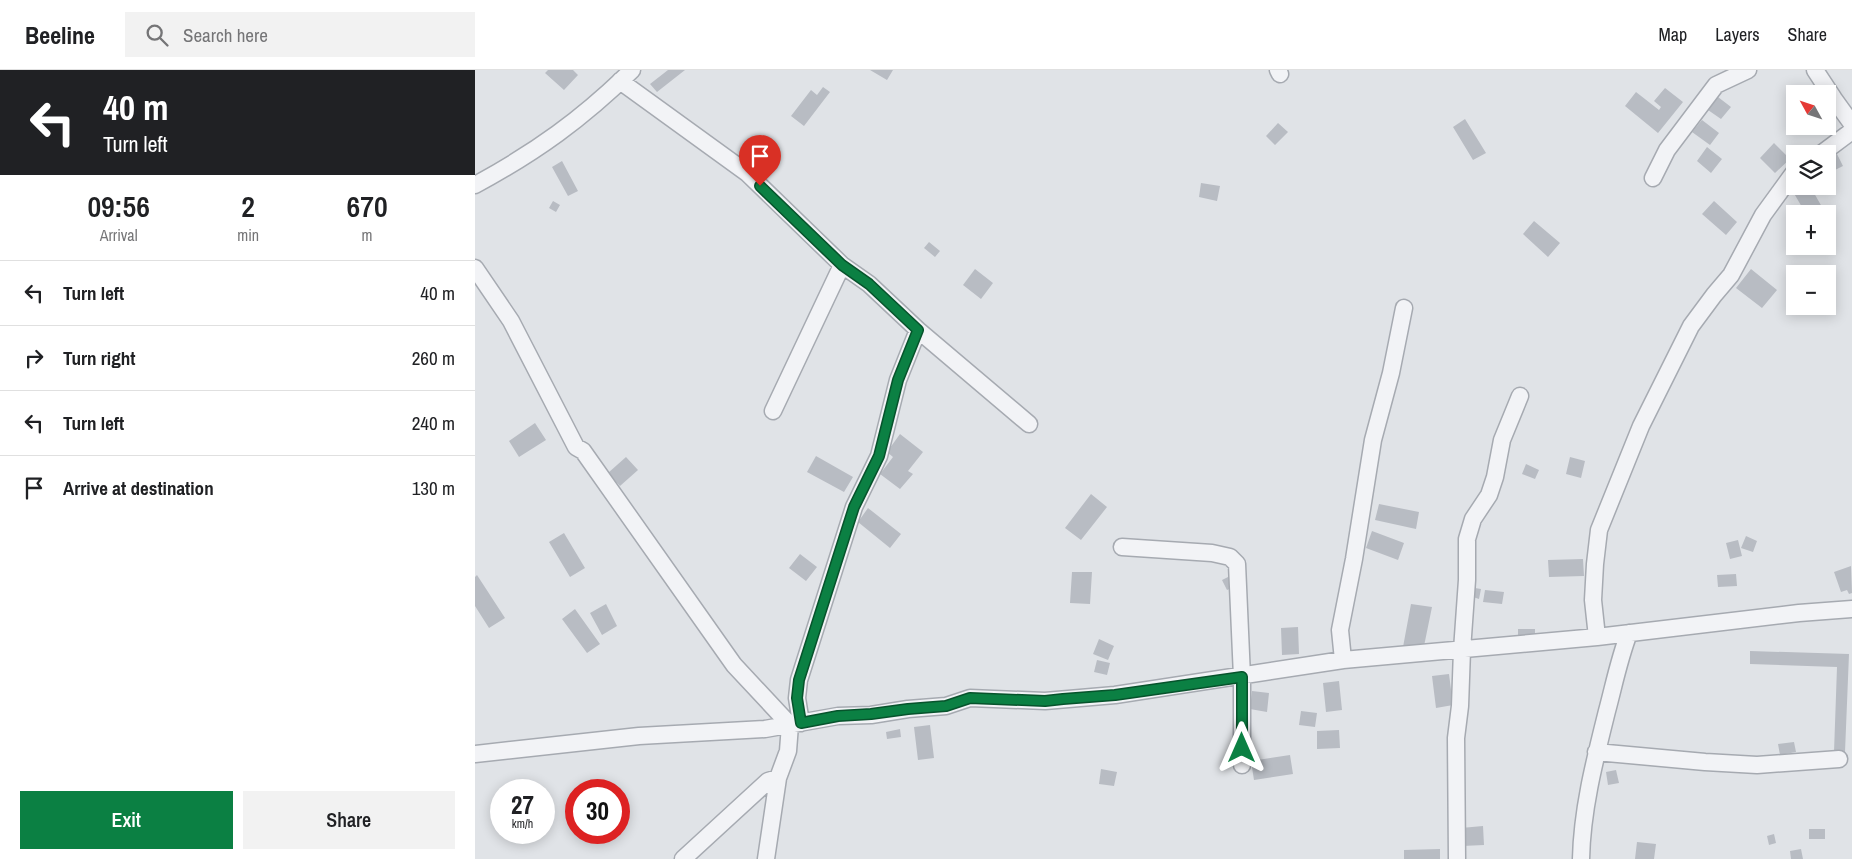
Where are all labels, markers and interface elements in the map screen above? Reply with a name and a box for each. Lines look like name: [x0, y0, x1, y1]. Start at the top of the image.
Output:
search box: [125, 12, 475, 57]
text: Beeline: [25, 19, 95, 51]
icon: search: [143, 21, 171, 49]
text: Search here: [183, 22, 268, 48]
text: Map: [1659, 22, 1687, 47]
text: Layers: [1715, 22, 1760, 47]
text: Share: [1788, 22, 1827, 47]
text: 40 m: [103, 84, 168, 131]
north arrow: [1786, 85, 1836, 135]
map controls: [1786, 85, 1836, 315]
icon: left: [20, 90, 85, 155]
text: Turn left: [103, 129, 168, 159]
pin: [739, 135, 781, 186]
icon: arrive: [746, 142, 774, 170]
button: layers: [1786, 145, 1836, 195]
text: 09:56: [87, 186, 150, 226]
text: 2: [241, 186, 255, 226]
text: 670: [347, 186, 388, 226]
button: +: [1786, 205, 1836, 255]
text: Arrival: [100, 224, 138, 246]
text: min: [237, 224, 259, 246]
text: m: [362, 224, 373, 246]
button: −: [1786, 265, 1836, 315]
icon: left: [20, 279, 48, 307]
text: Turn left: [63, 280, 124, 306]
text: 40 m: [420, 280, 455, 306]
icon: right: [20, 344, 48, 372]
text: Turn right: [63, 345, 135, 371]
text: 260 m: [412, 345, 455, 371]
icon: left: [20, 409, 48, 437]
text: Turn left: [63, 410, 124, 436]
text: 240 m: [412, 410, 455, 436]
icon: arrive: [20, 474, 48, 502]
text: Arrive at destination: [63, 475, 214, 501]
text: 130 m: [412, 475, 455, 501]
position arrow: [1215, 721, 1267, 773]
speed limit sign: 30: [565, 779, 630, 844]
text: 27: [511, 788, 534, 822]
button: Exit: [20, 791, 233, 849]
button: Share: [243, 791, 455, 849]
text: km/h: [512, 816, 533, 832]

